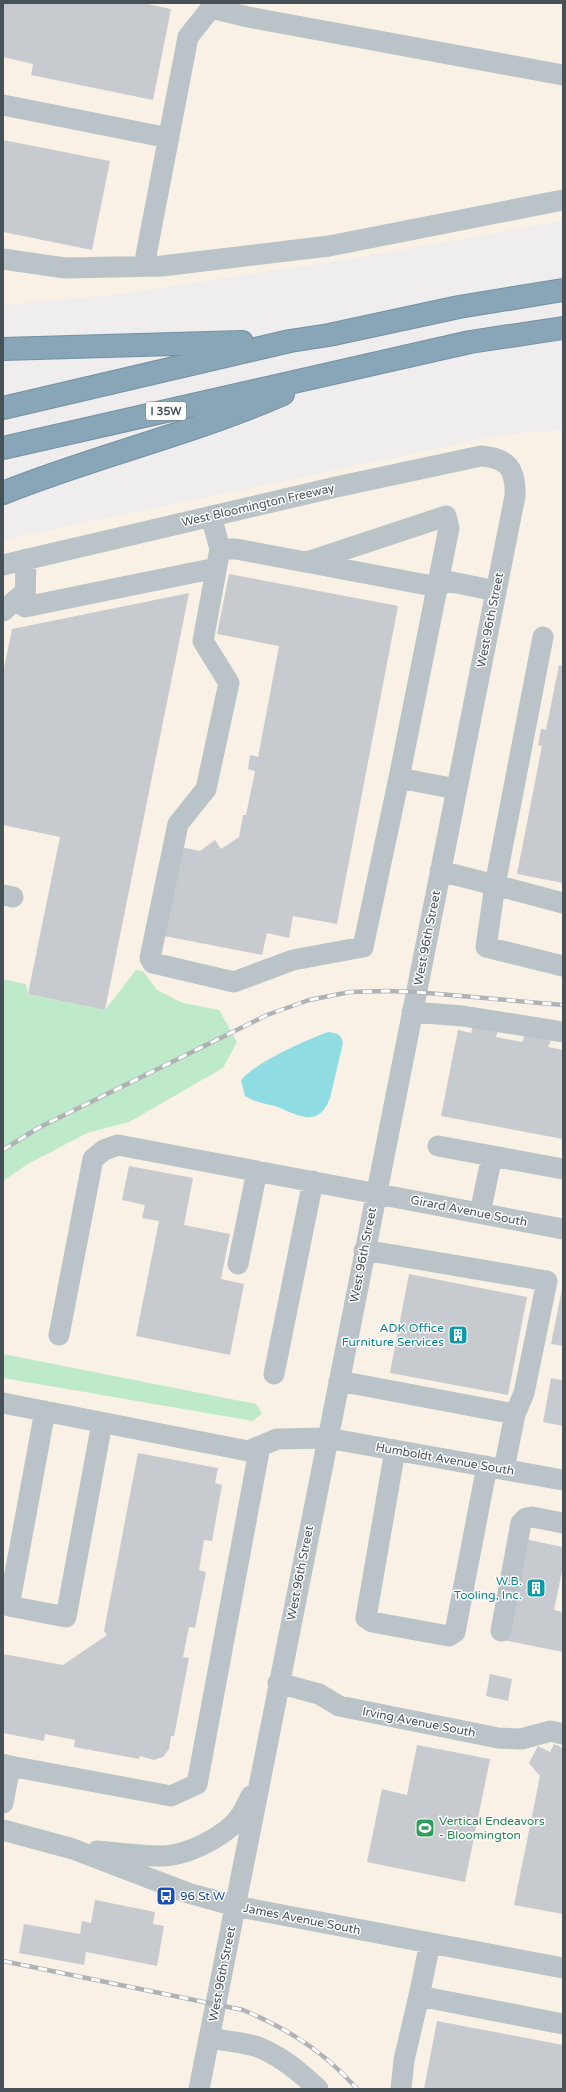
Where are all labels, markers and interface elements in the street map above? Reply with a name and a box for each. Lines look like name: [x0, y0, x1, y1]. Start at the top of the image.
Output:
road number: I 35W: [146, 402, 186, 420]
street label: West Bloomington Freeway: [180, 480, 336, 529]
street label: West 96th Street: [474, 571, 506, 669]
street label: West 96th Street: [411, 889, 443, 987]
street label: Girard Avenue South: [410, 1193, 528, 1229]
street label: West 96th Street: [347, 1206, 379, 1304]
place label: ADK Office Furniture Services: [342, 1321, 444, 1349]
building icon: ADK Office Furniture Services: [447, 1324, 469, 1346]
street label: Humboldt Avenue South: [375, 1440, 515, 1478]
street label: West 96th Street: [284, 1524, 316, 1622]
place label: W.B. Tooling, Inc.: [454, 1574, 522, 1602]
building icon: W.B. Tooling, Inc.: [525, 1577, 547, 1599]
street label: Irving Avenue South: [361, 1704, 477, 1740]
place label: Vertical Endeavors - Bloomington: [439, 1814, 545, 1842]
sports icon: Vertical Endeavors - Bloomington: [414, 1817, 436, 1839]
bus stop icon: 96 St W: [155, 1885, 177, 1907]
place label: 96 St W: [180, 1889, 225, 1903]
street label: James Avenue South: [242, 1901, 362, 1937]
street label: West 96th Street: [206, 1925, 238, 2023]

